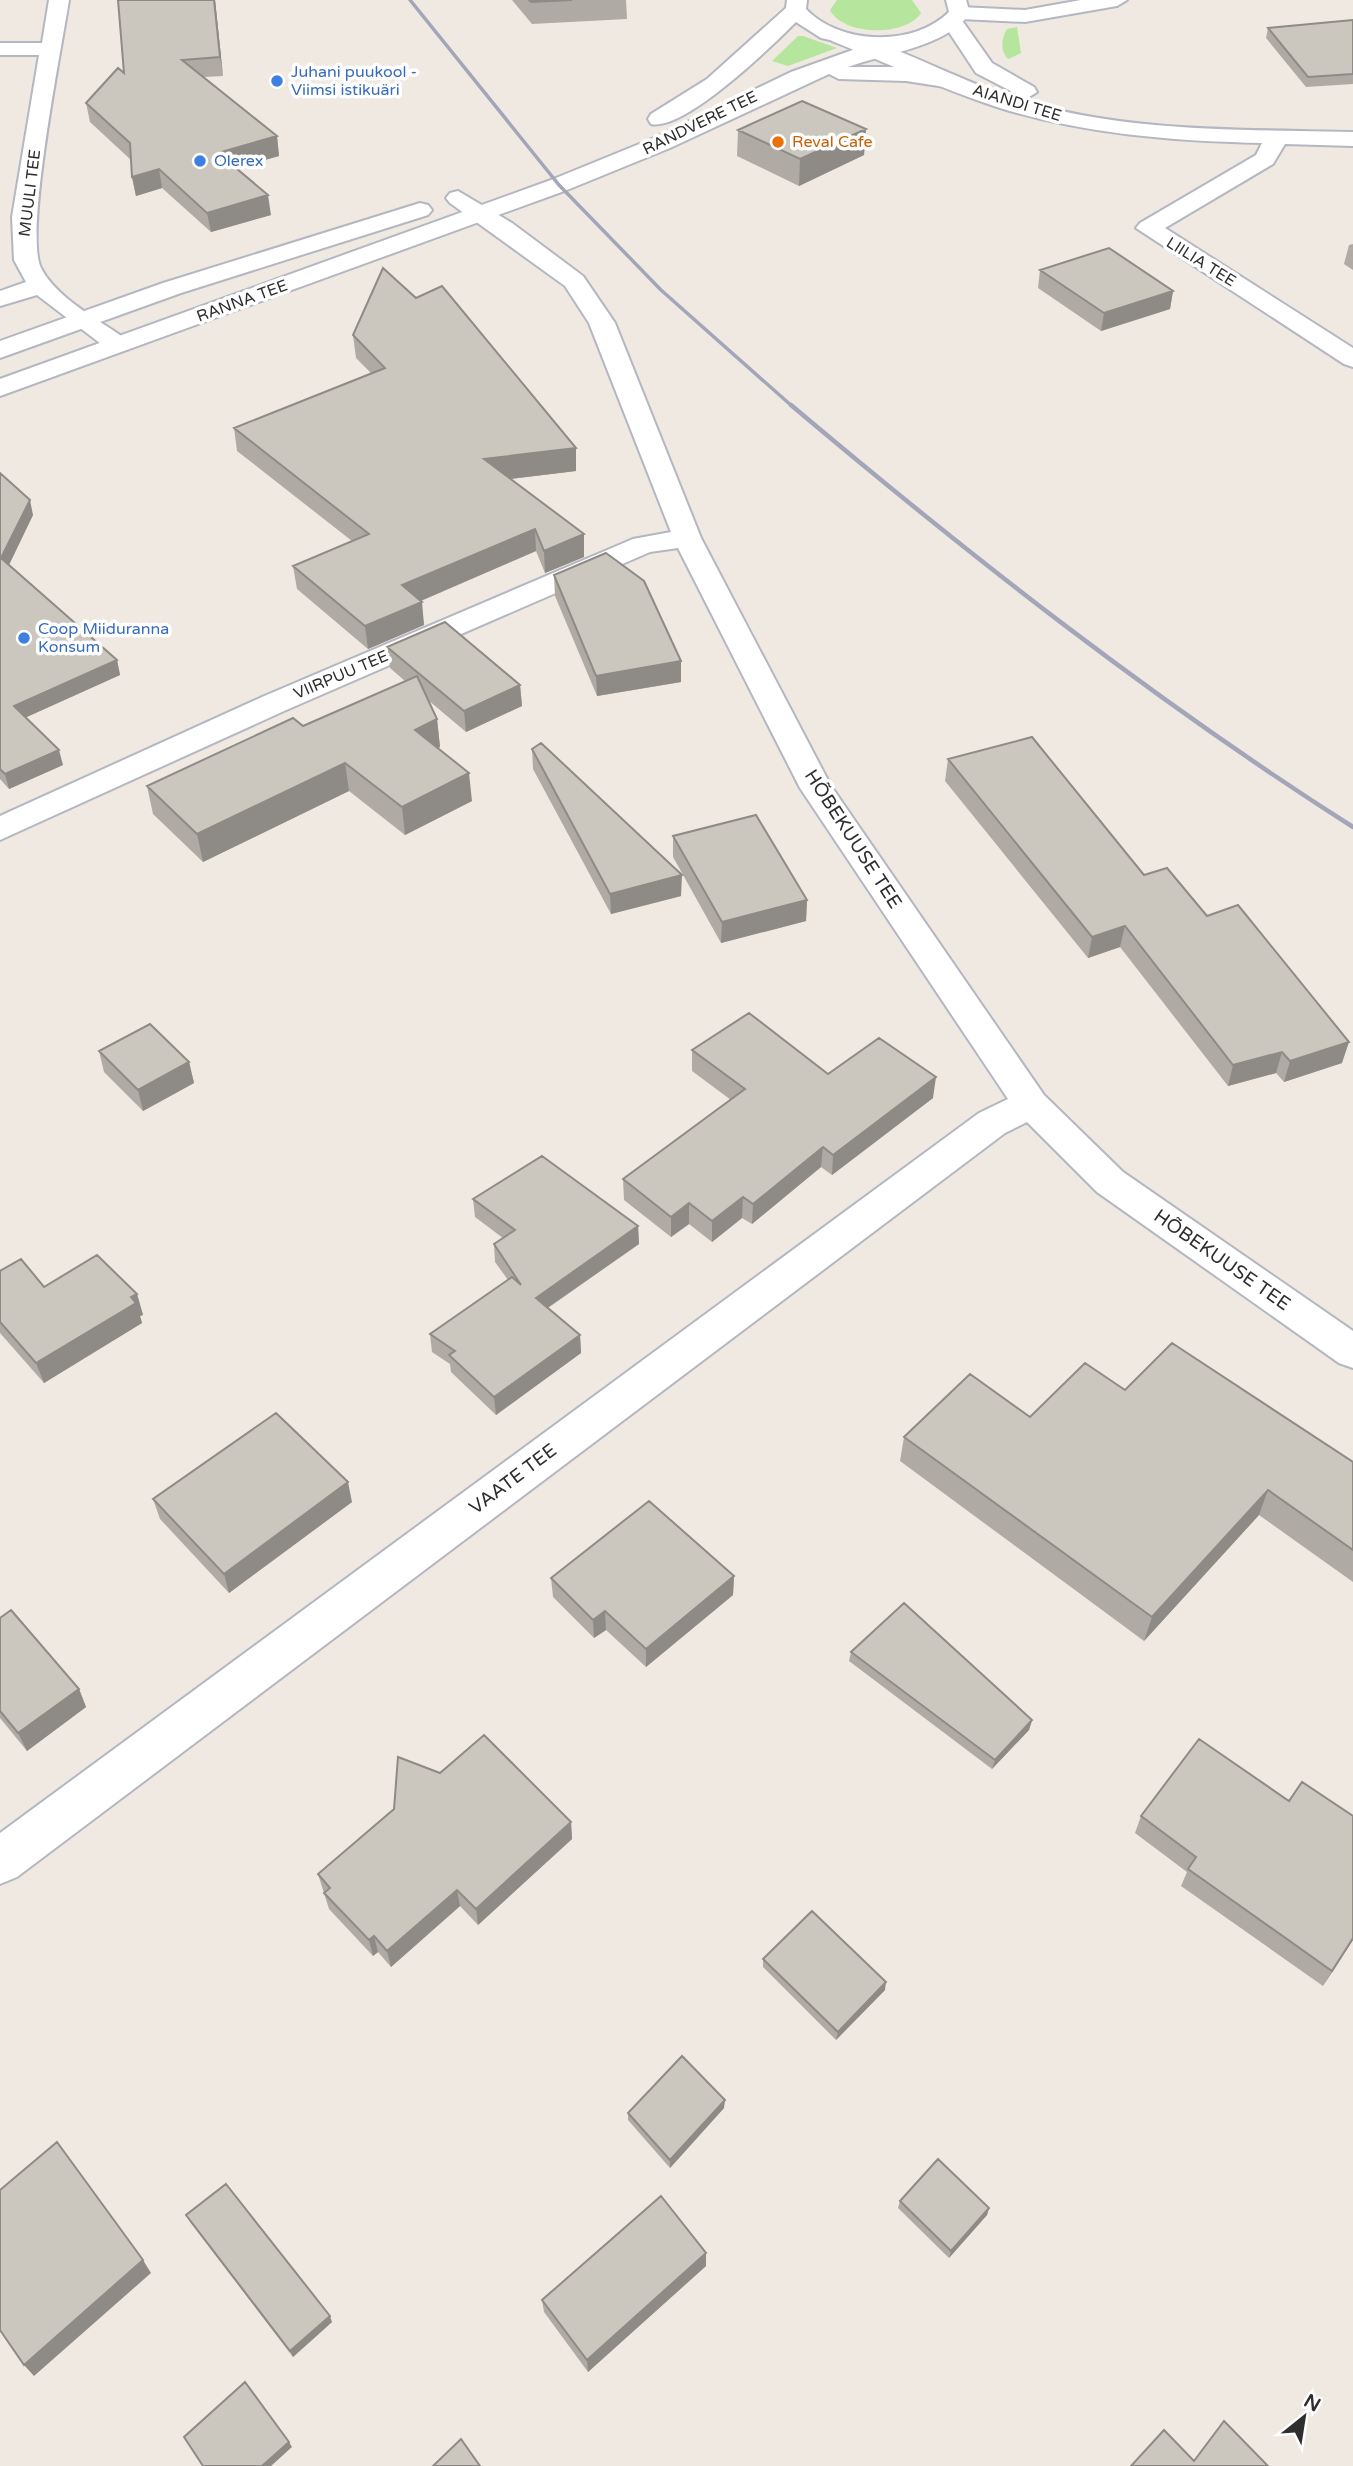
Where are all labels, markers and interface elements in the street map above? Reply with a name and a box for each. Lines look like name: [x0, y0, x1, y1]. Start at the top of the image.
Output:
place label: Juhani puukool - Viimsi istikuäri: [291, 62, 417, 100]
marker: Juhani puukool - Viimsi istikuäri: [269, 73, 285, 89]
street label: AIANDI TEE: [970, 80, 1064, 126]
street label: RANDVERE TEE: [639, 87, 761, 159]
place label: Reval Cafe: [792, 132, 873, 152]
marker: Reval Cafe: [770, 134, 786, 150]
street label: MUULI TEE: [15, 148, 45, 238]
place label: Olerex: [214, 151, 263, 171]
marker: Olerex: [192, 153, 208, 169]
street label: LIILIA TEE: [1162, 233, 1240, 291]
street label: RANNA TEE: [194, 275, 290, 327]
place label: Coop Miiduranna Konsum: [38, 619, 169, 657]
marker: Coop Miiduranna Konsum: [16, 630, 32, 646]
street label: VIIRPUU TEE: [291, 646, 391, 704]
street label: HÕBEKUUSE TEE: [800, 765, 907, 913]
street label: HÕBEKUUSE TEE: [1150, 1204, 1295, 1315]
street label: VAATE TEE: [465, 1439, 561, 1519]
north arrow: [1269, 2382, 1339, 2452]
text: N: [1300, 2390, 1324, 2416]

